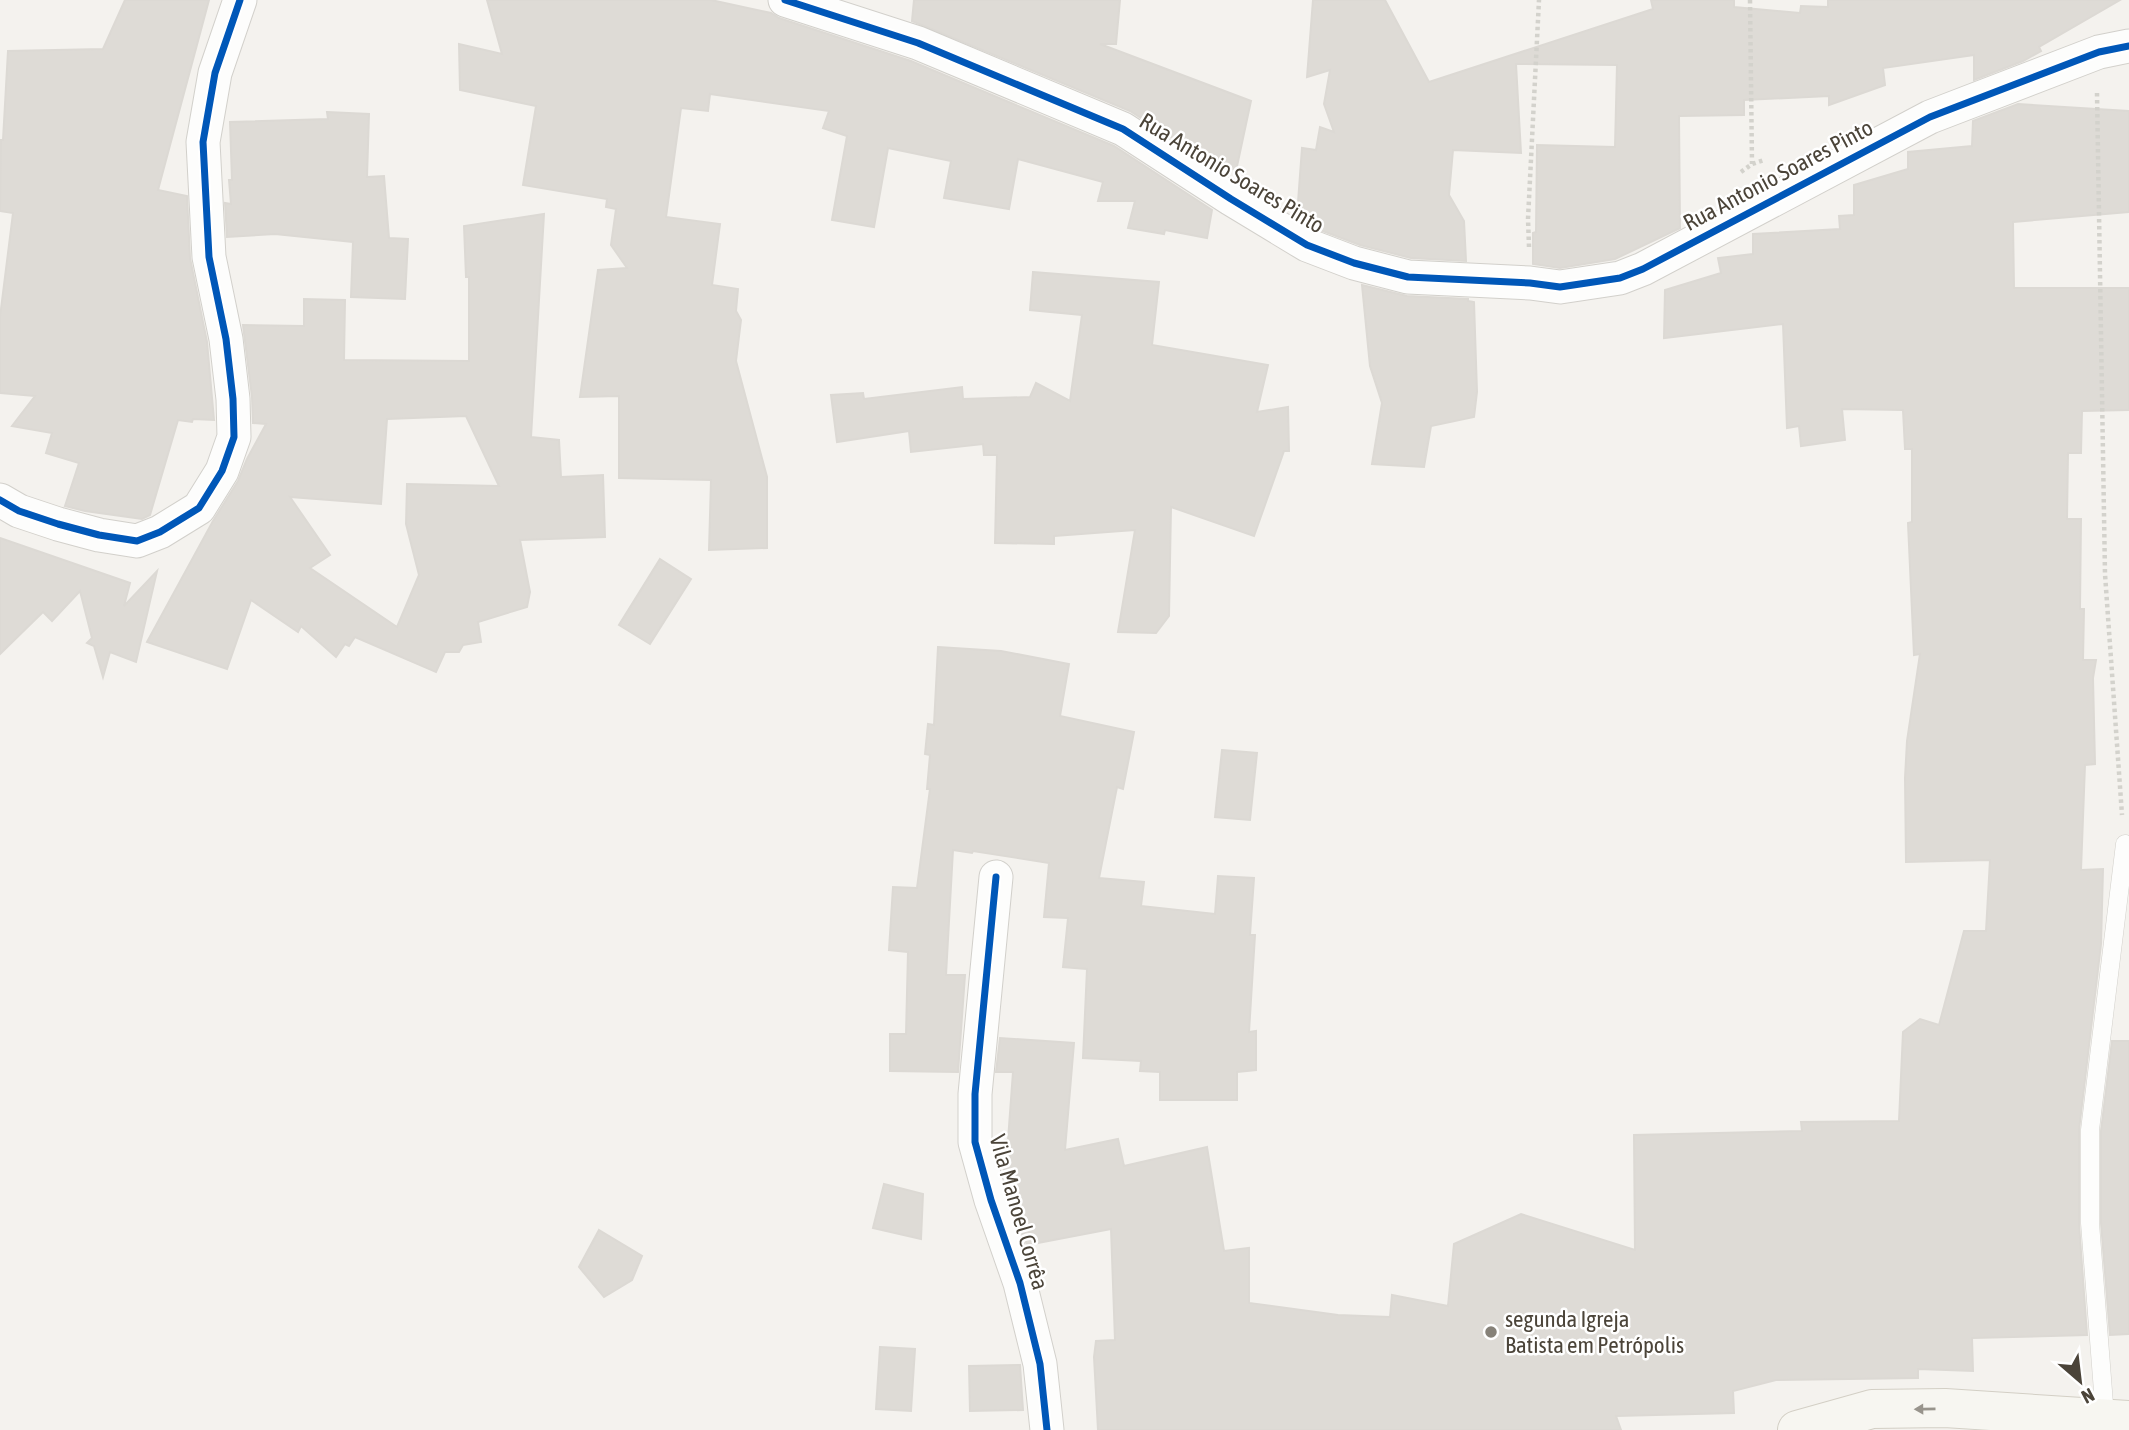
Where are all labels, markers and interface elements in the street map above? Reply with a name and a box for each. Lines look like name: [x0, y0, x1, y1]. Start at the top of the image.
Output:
street label: Rua Antonio Soares Pinto: [1135, 108, 1329, 238]
street label: Rua Antonio Soares Pinto: [1679, 114, 1877, 236]
street label: Vila Manoel Corrêa: [984, 1131, 1054, 1293]
place label: segunda Igreja Batista em Petrópolis: [1505, 1306, 1684, 1358]
marker: segunda Igreja Batista em Petrópolis: [1483, 1324, 1499, 1340]
north arrow: [2045, 1346, 2115, 1416]
text: N: [2078, 1384, 2098, 1408]
one-way arrow: [1913, 1403, 1935, 1415]

